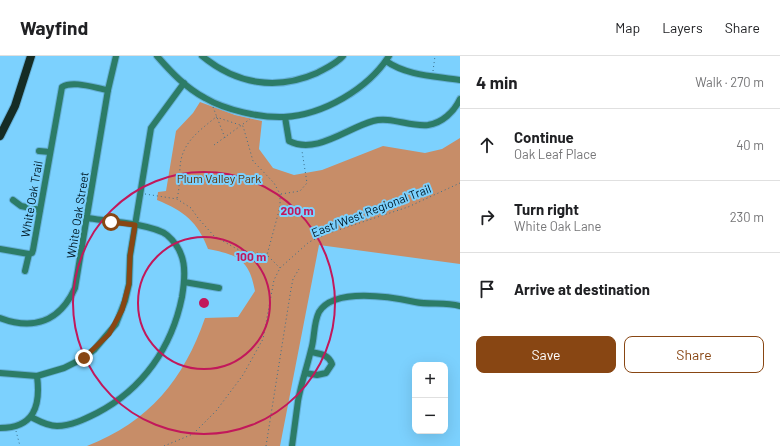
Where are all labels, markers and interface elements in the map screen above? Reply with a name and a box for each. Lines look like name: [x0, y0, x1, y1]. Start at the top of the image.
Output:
text: Wayfind: [20, 16, 88, 39]
text: Map: [615, 19, 640, 36]
text: Layers: [662, 19, 703, 36]
text: Share: [725, 19, 760, 36]
text: 4 min: [476, 72, 518, 92]
text: Walk · 270 m: [695, 74, 764, 90]
text: Continue: [514, 128, 574, 146]
icon: ahead: [476, 134, 498, 156]
text: 40 m: [736, 137, 764, 153]
text: Oak Leaf Place: [514, 146, 597, 162]
street label: White Oak Trail: [17, 160, 45, 238]
street label: White Oak Street: [63, 171, 91, 259]
park label: Plum Valley Park: [177, 171, 261, 185]
street label: East/West Regional Trail: [309, 181, 433, 239]
text: Turn right: [514, 200, 579, 218]
text: 200 m: [281, 203, 313, 217]
icon: right: [476, 206, 498, 228]
text: 230 m: [730, 209, 764, 225]
route start: [102, 213, 120, 231]
text: White Oak Lane: [514, 218, 601, 234]
text: 100 m: [236, 249, 266, 263]
icon: arrive: [476, 278, 498, 300]
text: Arrive at destination: [514, 280, 650, 298]
centre of rings: [197, 296, 211, 310]
button: Save: [476, 336, 616, 373]
button: Share: [624, 336, 764, 373]
route end: [75, 349, 93, 367]
map controls: [412, 362, 448, 434]
button: +: [412, 362, 448, 398]
button: −: [412, 398, 448, 434]

